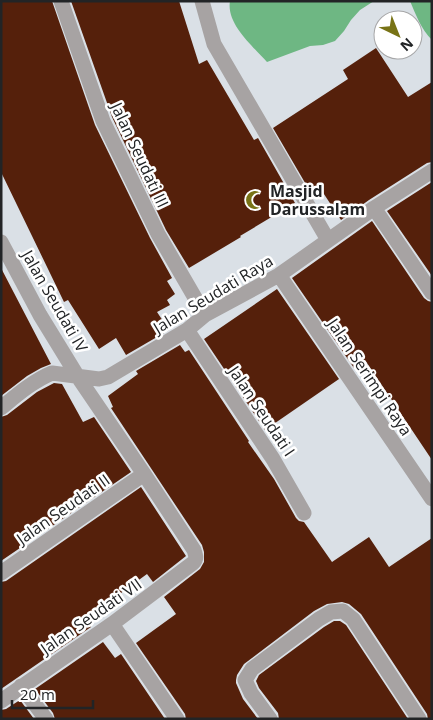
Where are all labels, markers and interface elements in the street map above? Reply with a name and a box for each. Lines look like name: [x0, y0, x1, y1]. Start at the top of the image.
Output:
north arrow: [373, 10, 423, 60]
text: N: [397, 34, 418, 56]
street label: Jalan Seudati III: [105, 97, 174, 211]
place label: Masjid Darussalam: [270, 180, 365, 220]
mosque icon: Masjid Darussalam: [244, 189, 266, 211]
street label: Jalan Seudati IV: [16, 244, 93, 356]
street label: Jalan Seudati Raya: [147, 250, 277, 339]
street label: Jalan Serimpi Raya: [321, 312, 417, 440]
street label: Jalan Seudati I: [222, 360, 300, 461]
street label: Jalan Seudati II: [10, 469, 114, 550]
street label: Jalan Seudati VII: [34, 573, 146, 660]
scale bar: [12, 678, 94, 710]
text: 20 m: [20, 684, 55, 704]

